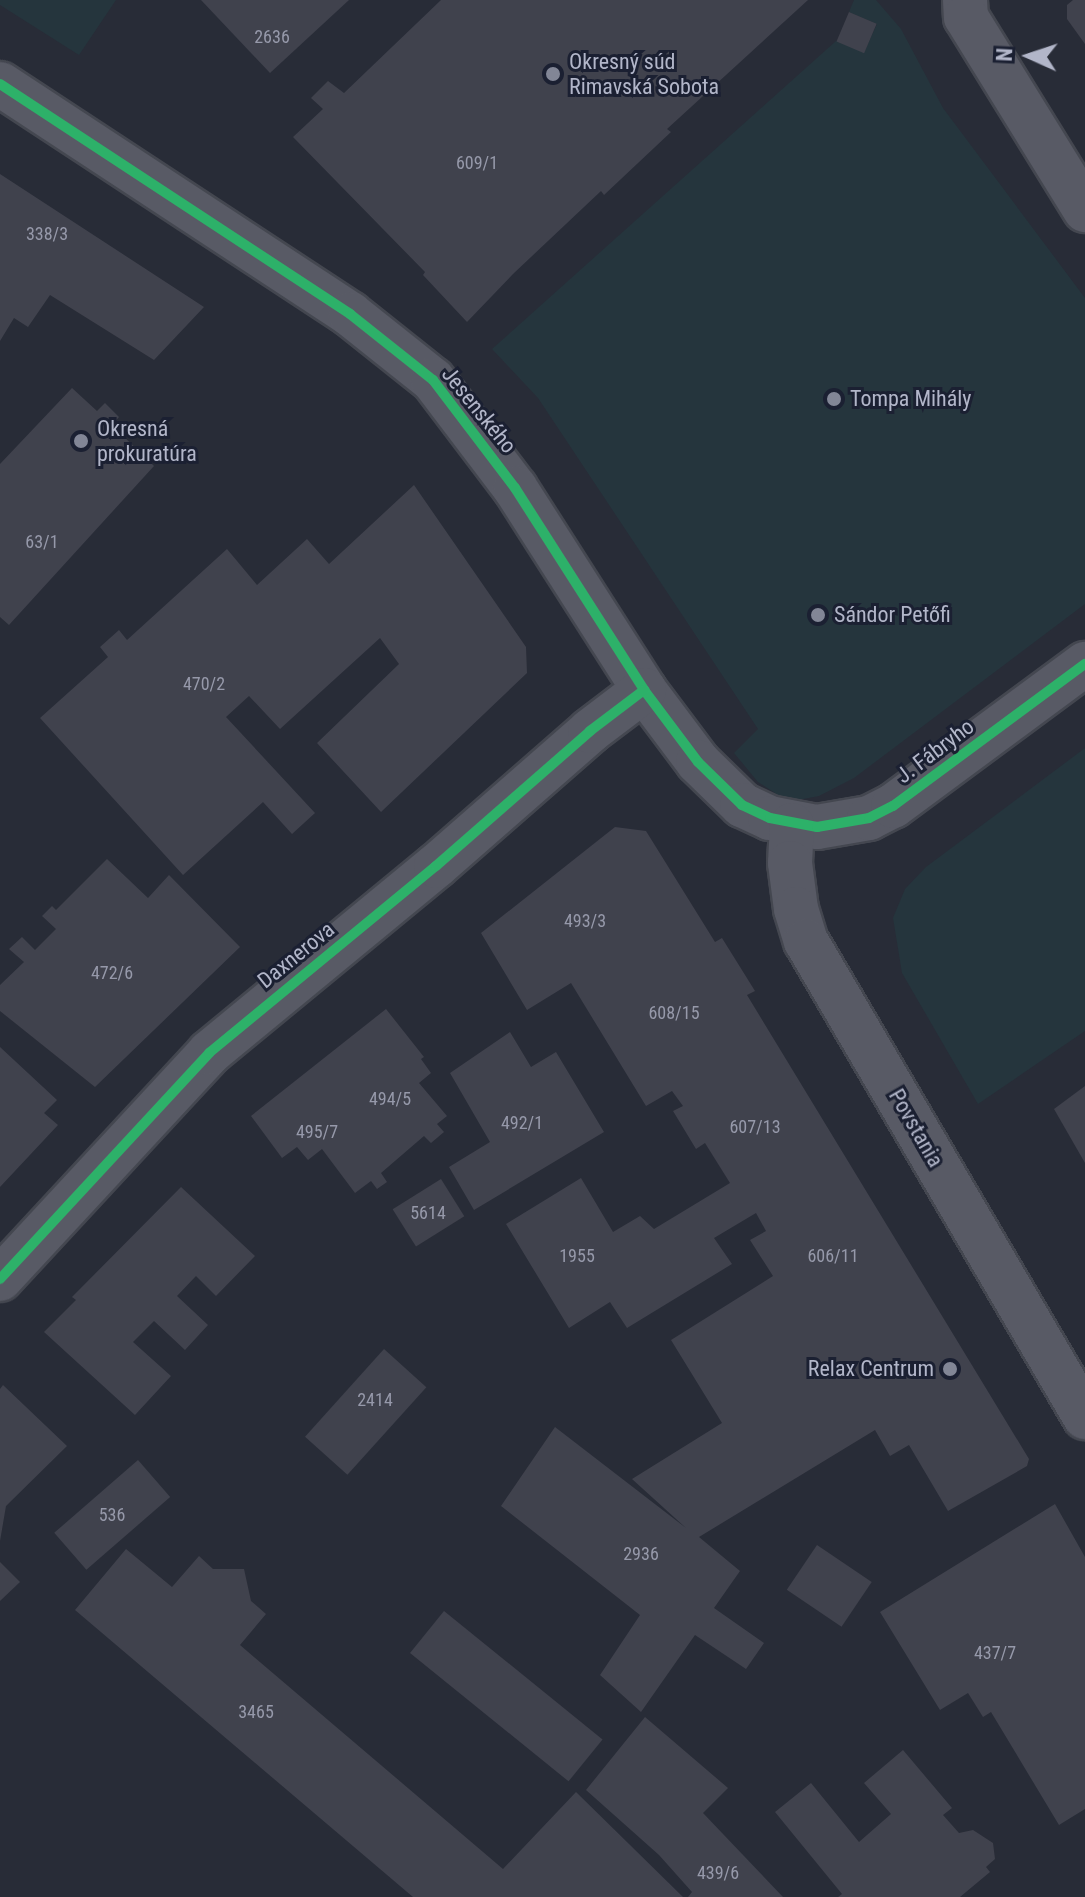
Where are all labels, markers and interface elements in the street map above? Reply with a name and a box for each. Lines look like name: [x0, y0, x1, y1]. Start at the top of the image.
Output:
north arrow: [989, 16, 1069, 96]
house number: 2636: [254, 26, 290, 48]
text: N: [992, 47, 1017, 62]
place label: Okresný súd Rimavská Sobota: [569, 48, 719, 100]
marker: Okresný súd Rimavská Sobota: [544, 65, 562, 83]
house number: 609/1: [456, 152, 498, 174]
house number: 338/3: [26, 223, 68, 245]
street label: Jesenského: [436, 361, 522, 459]
place label: Tompa Mihály: [850, 386, 971, 412]
marker: Tompa Mihály: [825, 390, 843, 408]
place label: Okresná prokuratúra: [97, 415, 197, 466]
marker: Okresná prokuratúra: [72, 432, 90, 450]
house number: 63/1: [25, 531, 59, 553]
place label: Sándor Petőfi: [834, 602, 951, 628]
marker: Sándor Petőfi: [809, 606, 827, 624]
house number: 470/2: [183, 673, 225, 695]
street label: J. Fábryho: [891, 713, 979, 789]
house number: 493/3: [564, 910, 606, 932]
street label: Daxnerova: [252, 916, 340, 994]
house number: 472/6: [91, 962, 133, 984]
house number: 608/15: [648, 1002, 700, 1024]
street label: Povstania: [883, 1084, 949, 1172]
house number: 494/5: [369, 1088, 411, 1110]
house number: 492/1: [501, 1112, 543, 1134]
house number: 607/13: [729, 1116, 781, 1138]
house number: 495/7: [296, 1121, 338, 1143]
house number: 5614: [410, 1202, 446, 1224]
house number: 1955: [559, 1245, 595, 1267]
house number: 606/11: [807, 1245, 859, 1267]
place label: Relax Centrum: [808, 1356, 934, 1382]
marker: Relax Centrum: [941, 1360, 959, 1378]
house number: 2414: [357, 1389, 393, 1411]
house number: 536: [99, 1504, 125, 1526]
house number: 2936: [623, 1543, 659, 1565]
house number: 437/7: [974, 1642, 1016, 1664]
house number: 3465: [238, 1701, 274, 1723]
house number: 439/6: [697, 1862, 739, 1884]

